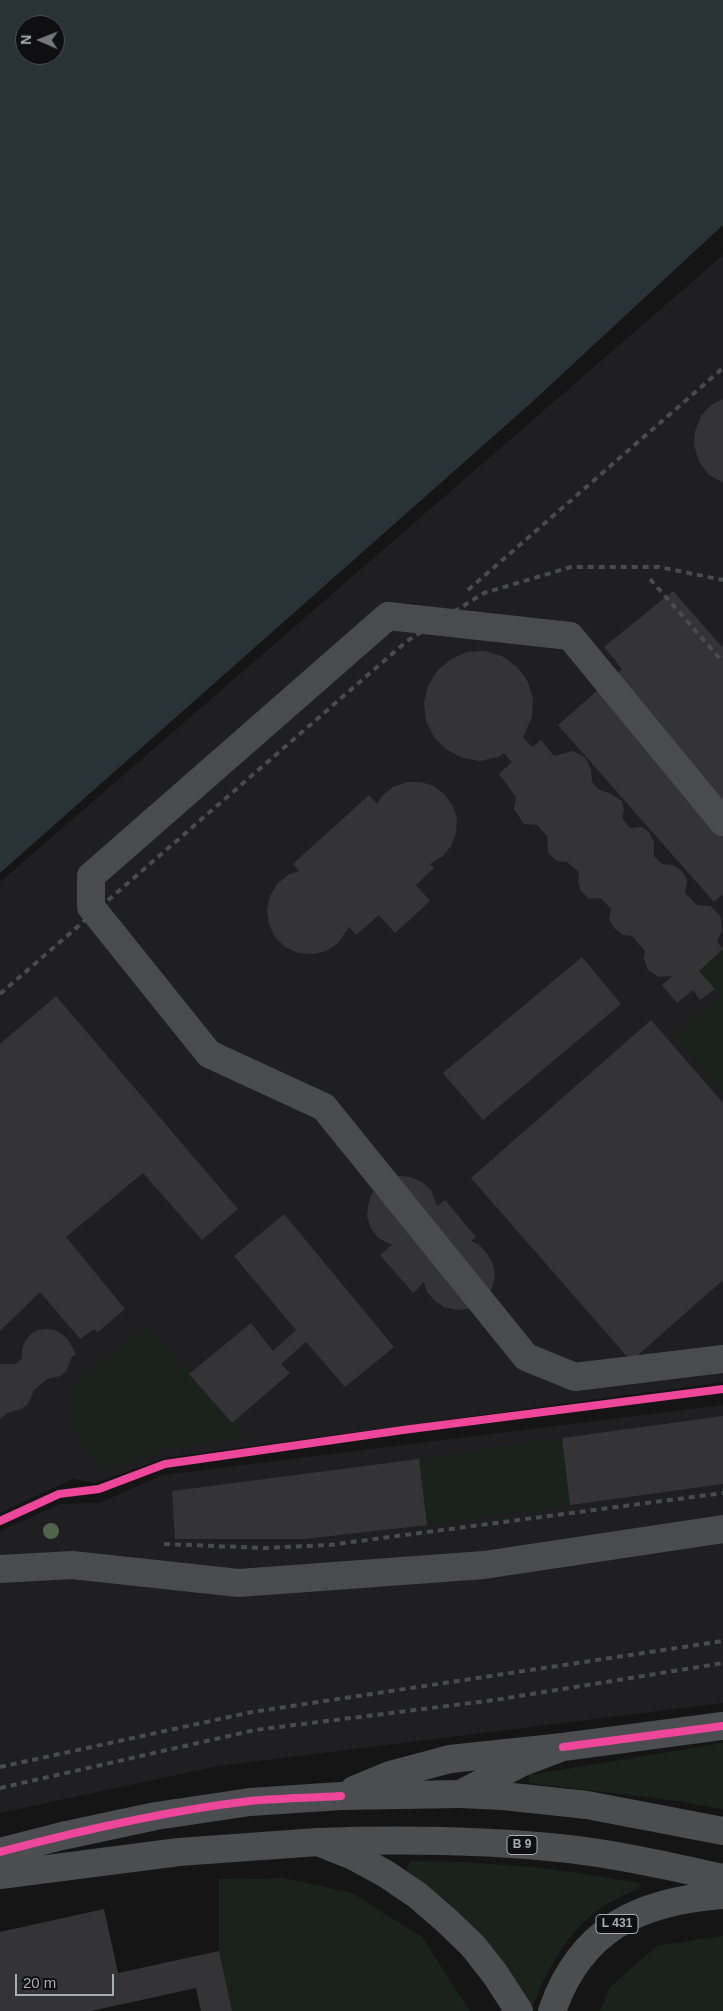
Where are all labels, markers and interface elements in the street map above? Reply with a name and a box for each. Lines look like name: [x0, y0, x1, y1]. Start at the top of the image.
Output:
north arrow: [15, 15, 65, 65]
text: N: [18, 35, 34, 45]
road number: B 9: [507, 1836, 537, 1854]
road number: L 431: [596, 1915, 638, 1934]
scale bar: [18, 1964, 116, 1996]
text: 20 m: [23, 1974, 56, 1991]

